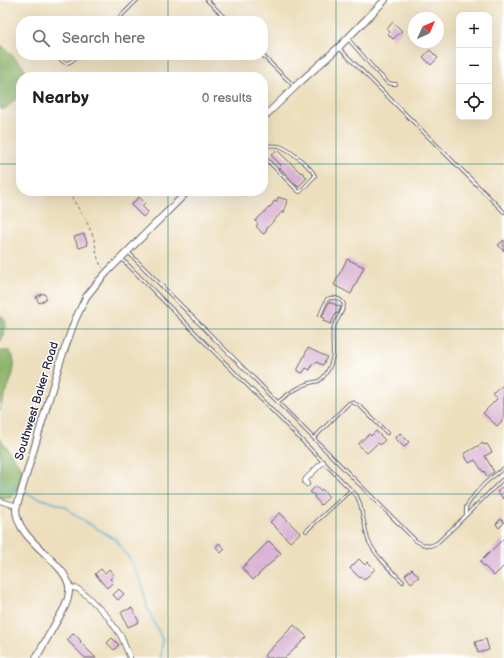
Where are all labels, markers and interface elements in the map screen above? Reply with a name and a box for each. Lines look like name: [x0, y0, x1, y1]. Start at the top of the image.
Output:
north arrow: [408, 12, 444, 48]
map controls: [456, 12, 492, 120]
button: +: [456, 12, 492, 48]
search box: [16, 16, 268, 60]
icon: search: [30, 27, 52, 49]
text: Search here: [62, 29, 145, 48]
button: −: [456, 48, 492, 84]
button: locate: [456, 84, 492, 120]
text: Nearby: [32, 88, 89, 108]
text: 0 results: [202, 90, 252, 106]
street label: Southwest Baker Road: [12, 340, 62, 462]

